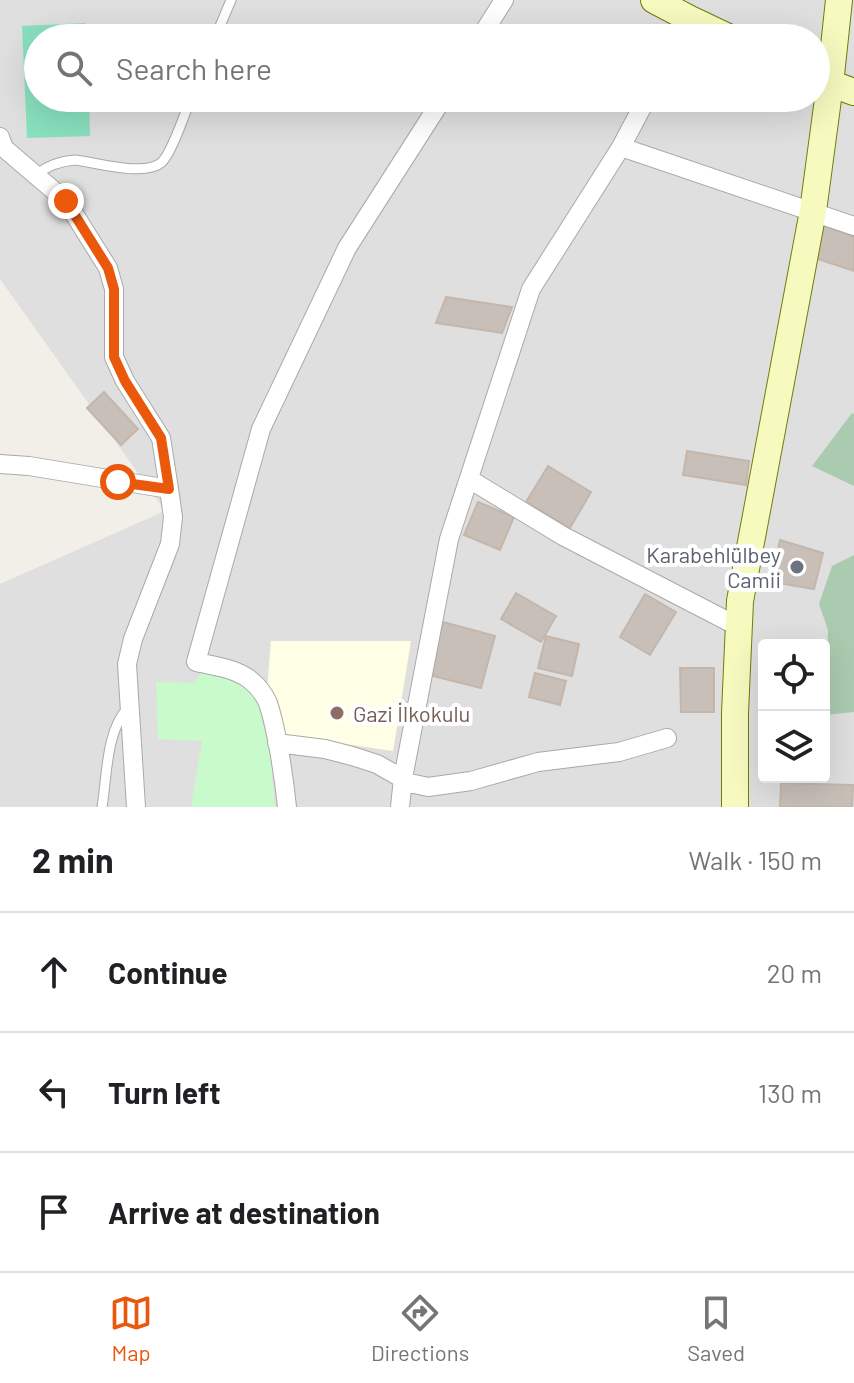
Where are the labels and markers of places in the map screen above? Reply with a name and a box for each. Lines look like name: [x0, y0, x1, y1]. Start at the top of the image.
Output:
place label: Karabehlülbey Camii: [646, 541, 781, 592]
marker: Karabehlülbey Camii: [788, 558, 806, 576]
place label: Gazi İlkokulu: [353, 700, 470, 726]
marker: Gazi İlkokulu: [328, 704, 346, 722]

